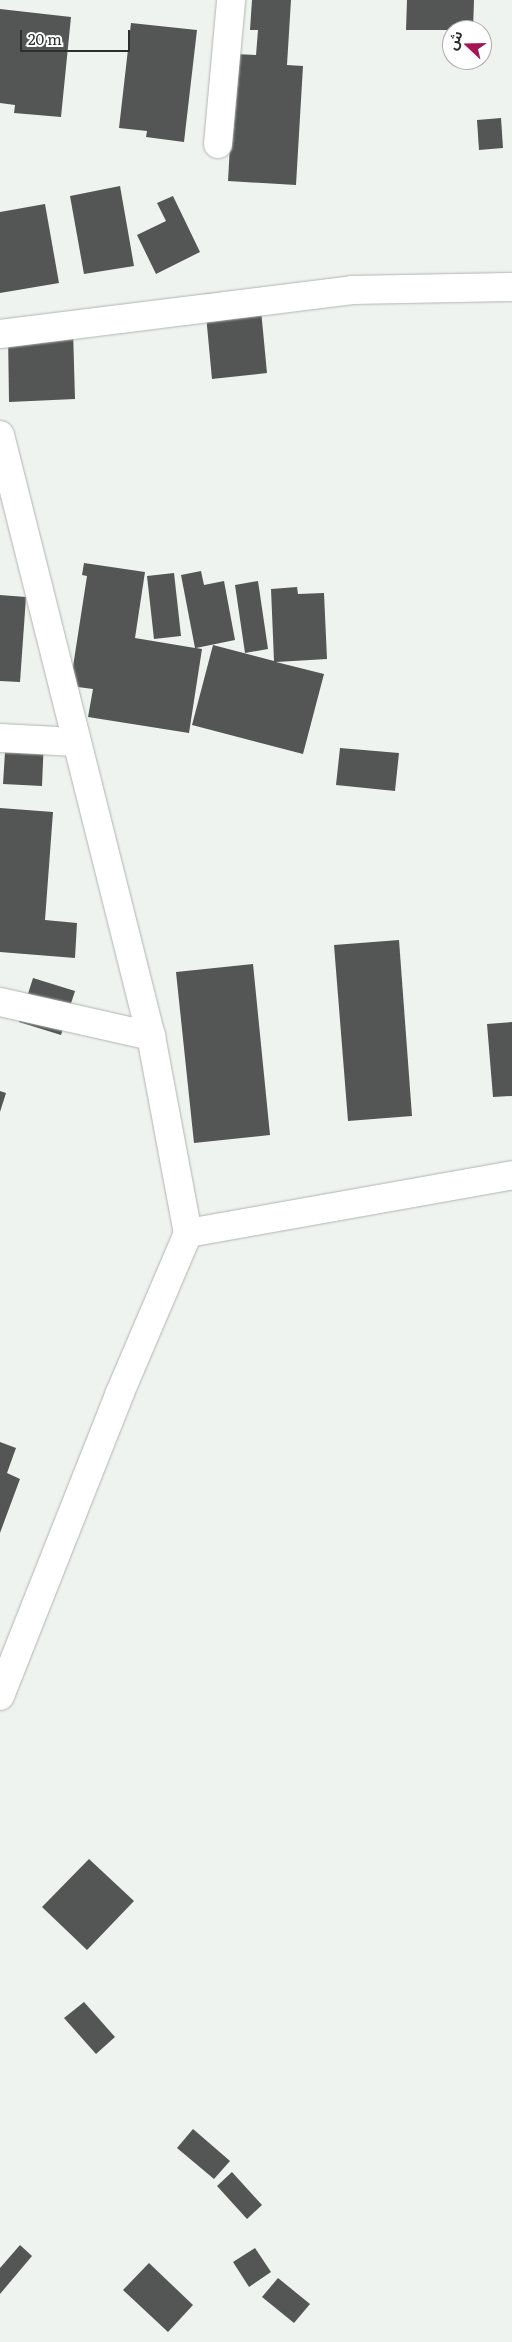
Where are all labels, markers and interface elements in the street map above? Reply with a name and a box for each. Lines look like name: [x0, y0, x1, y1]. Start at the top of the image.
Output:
scale bar: [22, 20, 132, 52]
north arrow: [442, 20, 492, 70]
text: 20 m: [28, 27, 62, 50]
text: ش: [441, 27, 467, 53]

